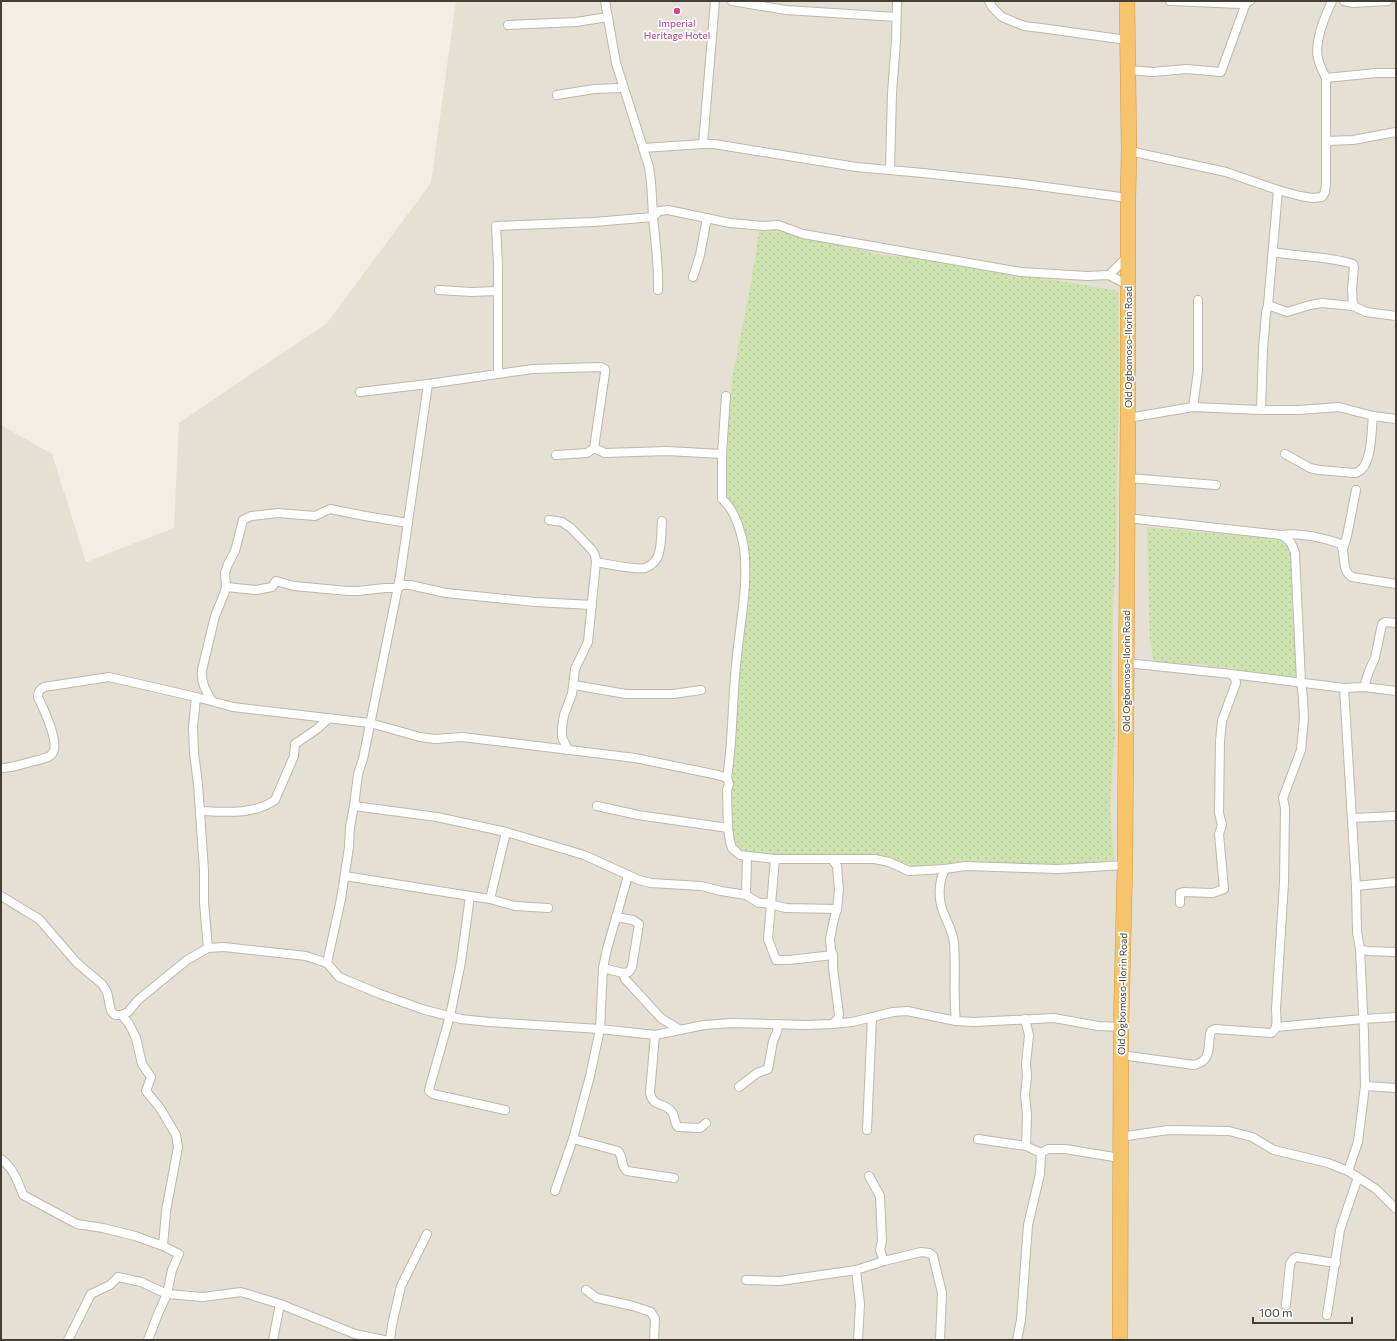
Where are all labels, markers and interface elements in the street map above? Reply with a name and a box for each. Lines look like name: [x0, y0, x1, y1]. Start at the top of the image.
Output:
marker: Imperial Heritage Hotel: [672, 6, 682, 16]
place label: Imperial Heritage Hotel: [644, 17, 710, 41]
street label: Old Ogbomoso-Ilorin Road: [1122, 286, 1134, 408]
street label: Old Ogbomoso-Ilorin Road: [1120, 610, 1132, 732]
street label: Old Ogbomoso-Ilorin Road: [1115, 933, 1129, 1055]
scale bar: [1253, 1299, 1352, 1325]
text: 100 m: [1259, 1305, 1293, 1319]

